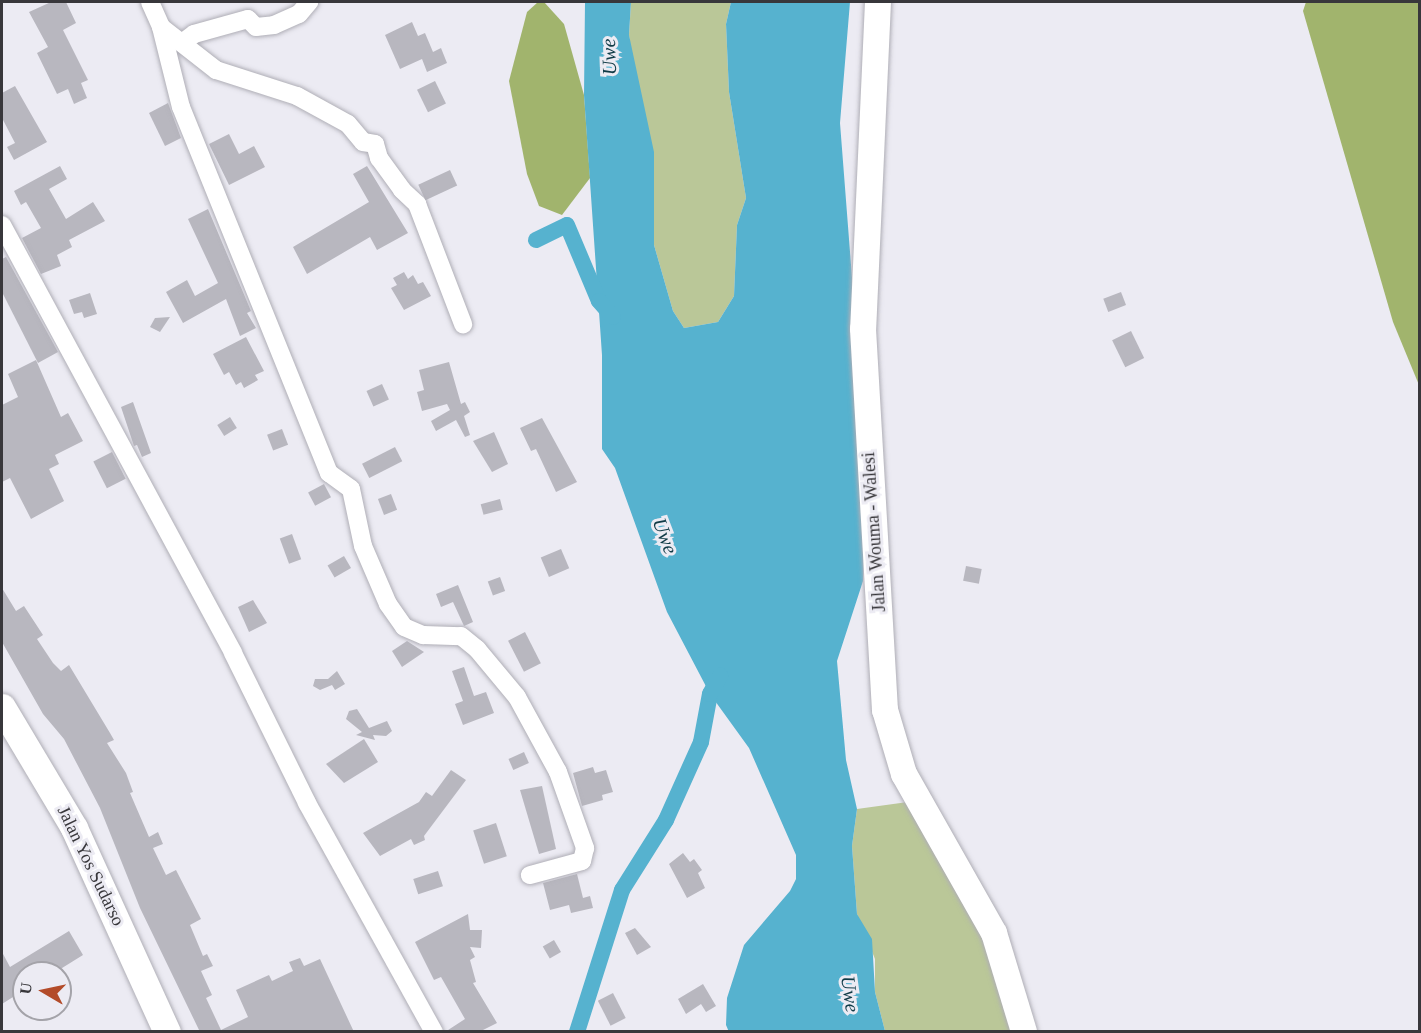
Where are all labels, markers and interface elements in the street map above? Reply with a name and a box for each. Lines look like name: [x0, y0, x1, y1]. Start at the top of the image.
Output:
water label: Uwe: [596, 38, 622, 76]
street label: Jalan Wouma - Walesi: [858, 451, 890, 613]
water label: Uwe: [647, 515, 683, 557]
street label: Jalan Yos Sudarso: [53, 802, 129, 930]
north arrow: [12, 961, 72, 1021]
water label: Uwe: [836, 974, 864, 1014]
text: U: [16, 981, 35, 995]

